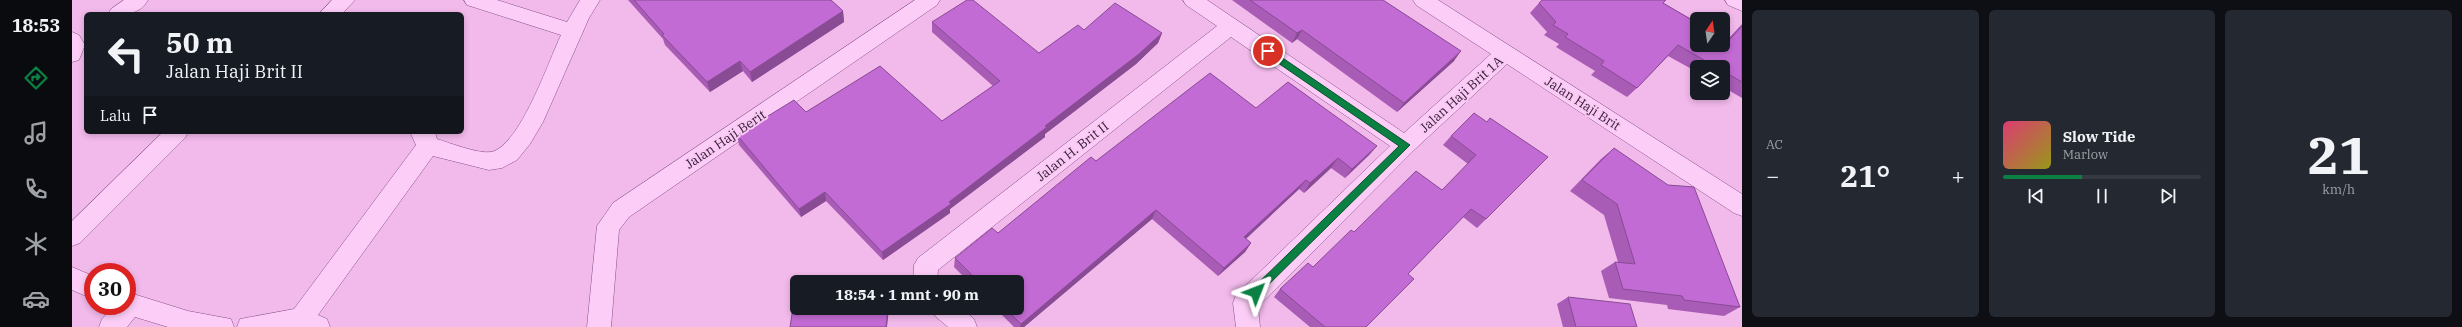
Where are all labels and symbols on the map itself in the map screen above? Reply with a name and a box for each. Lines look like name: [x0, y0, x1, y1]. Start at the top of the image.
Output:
north arrow: [1690, 12, 1730, 52]
pin: [1251, 34, 1285, 68]
street label: Jalan Haji Brit 1A: [1416, 52, 1507, 136]
street label: Jalan Haji Brit: [1542, 73, 1624, 134]
street label: Jalan Haji Berit: [682, 106, 769, 173]
street label: Jalan H. Brit II: [1033, 118, 1112, 185]
speed limit sign: 30: [84, 263, 136, 315]
position arrow: [1235, 271, 1277, 313]

